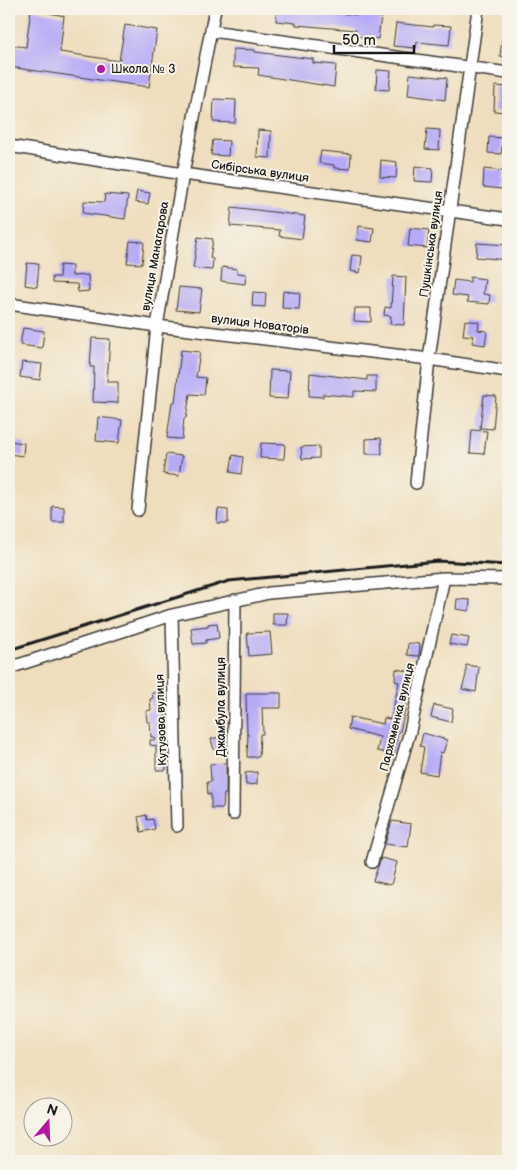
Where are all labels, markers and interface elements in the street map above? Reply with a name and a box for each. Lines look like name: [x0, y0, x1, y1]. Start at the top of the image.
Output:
scale bar: [334, 22, 414, 54]
text: 50 m: [342, 31, 376, 50]
place label: Школа № 3: [111, 62, 176, 77]
marker: Школа № 3: [95, 63, 107, 75]
street label: Сибірська вулиця: [210, 157, 310, 186]
street label: Пушкінська вулиця: [417, 190, 446, 298]
street label: вулиця Манагарова: [138, 200, 173, 312]
street label: вулиця Новаторів: [210, 311, 310, 338]
street label: Джамбула вулиця: [214, 657, 229, 757]
street label: Пархоменка вулиця: [377, 661, 418, 773]
street label: Кутузова вулиця: [152, 673, 171, 766]
north arrow: [22, 1098, 72, 1148]
text: N: [44, 1100, 60, 1120]

